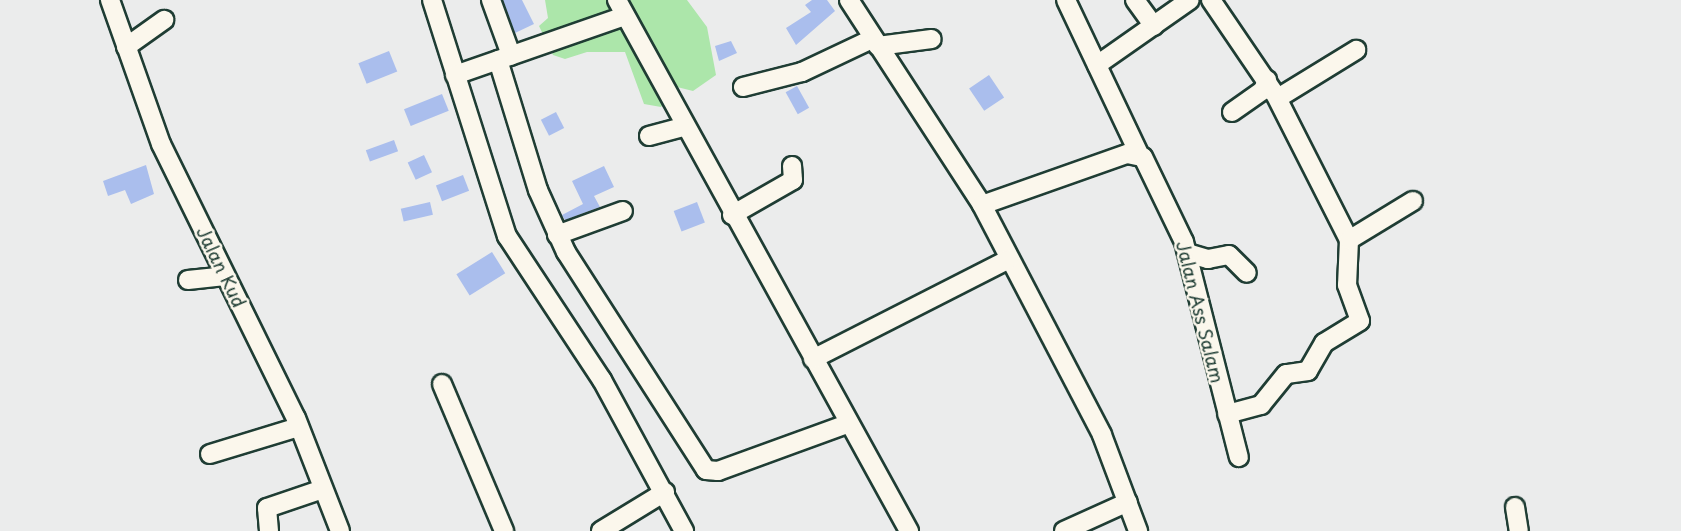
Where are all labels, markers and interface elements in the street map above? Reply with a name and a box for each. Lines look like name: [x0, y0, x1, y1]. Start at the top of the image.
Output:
street label: Jalan Kud: [192, 223, 250, 311]
street label: Jalan Ass Salam: [1172, 238, 1228, 386]

